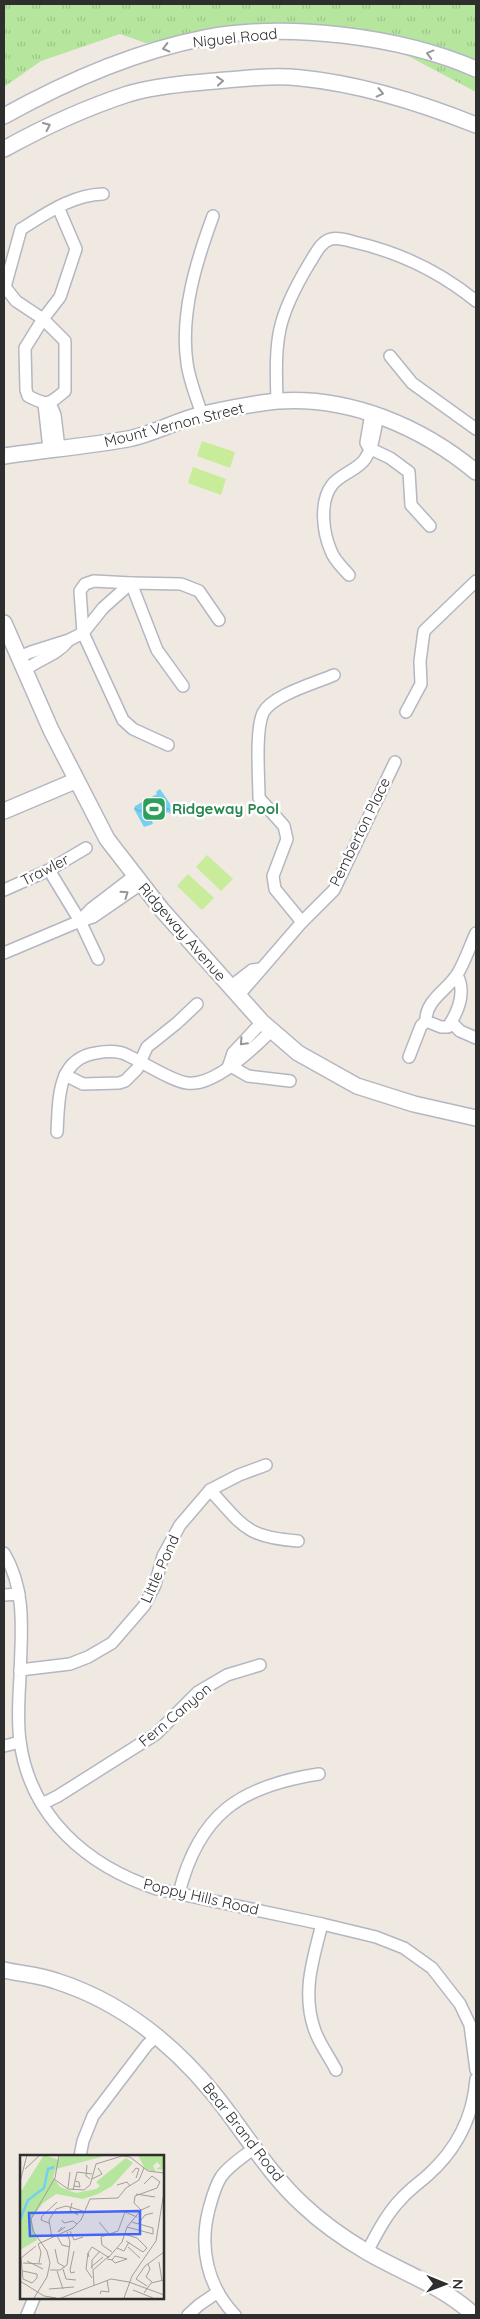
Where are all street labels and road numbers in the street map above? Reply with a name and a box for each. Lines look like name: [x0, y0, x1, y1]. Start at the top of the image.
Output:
street label: Niguel Road: [192, 24, 278, 51]
street label: Mount Vernon Street: [102, 398, 246, 451]
street label: Pemberton Place: [325, 774, 394, 889]
street label: Trawler: [17, 849, 72, 890]
street label: Ridgeway Avenue: [134, 879, 230, 985]
street label: Little Pond: [136, 1532, 183, 1606]
street label: Fern Canyon: [135, 1679, 215, 1750]
street label: Poppy Hills Road: [142, 1874, 261, 1919]
street label: Bear Brand Road: [199, 2078, 288, 2185]

